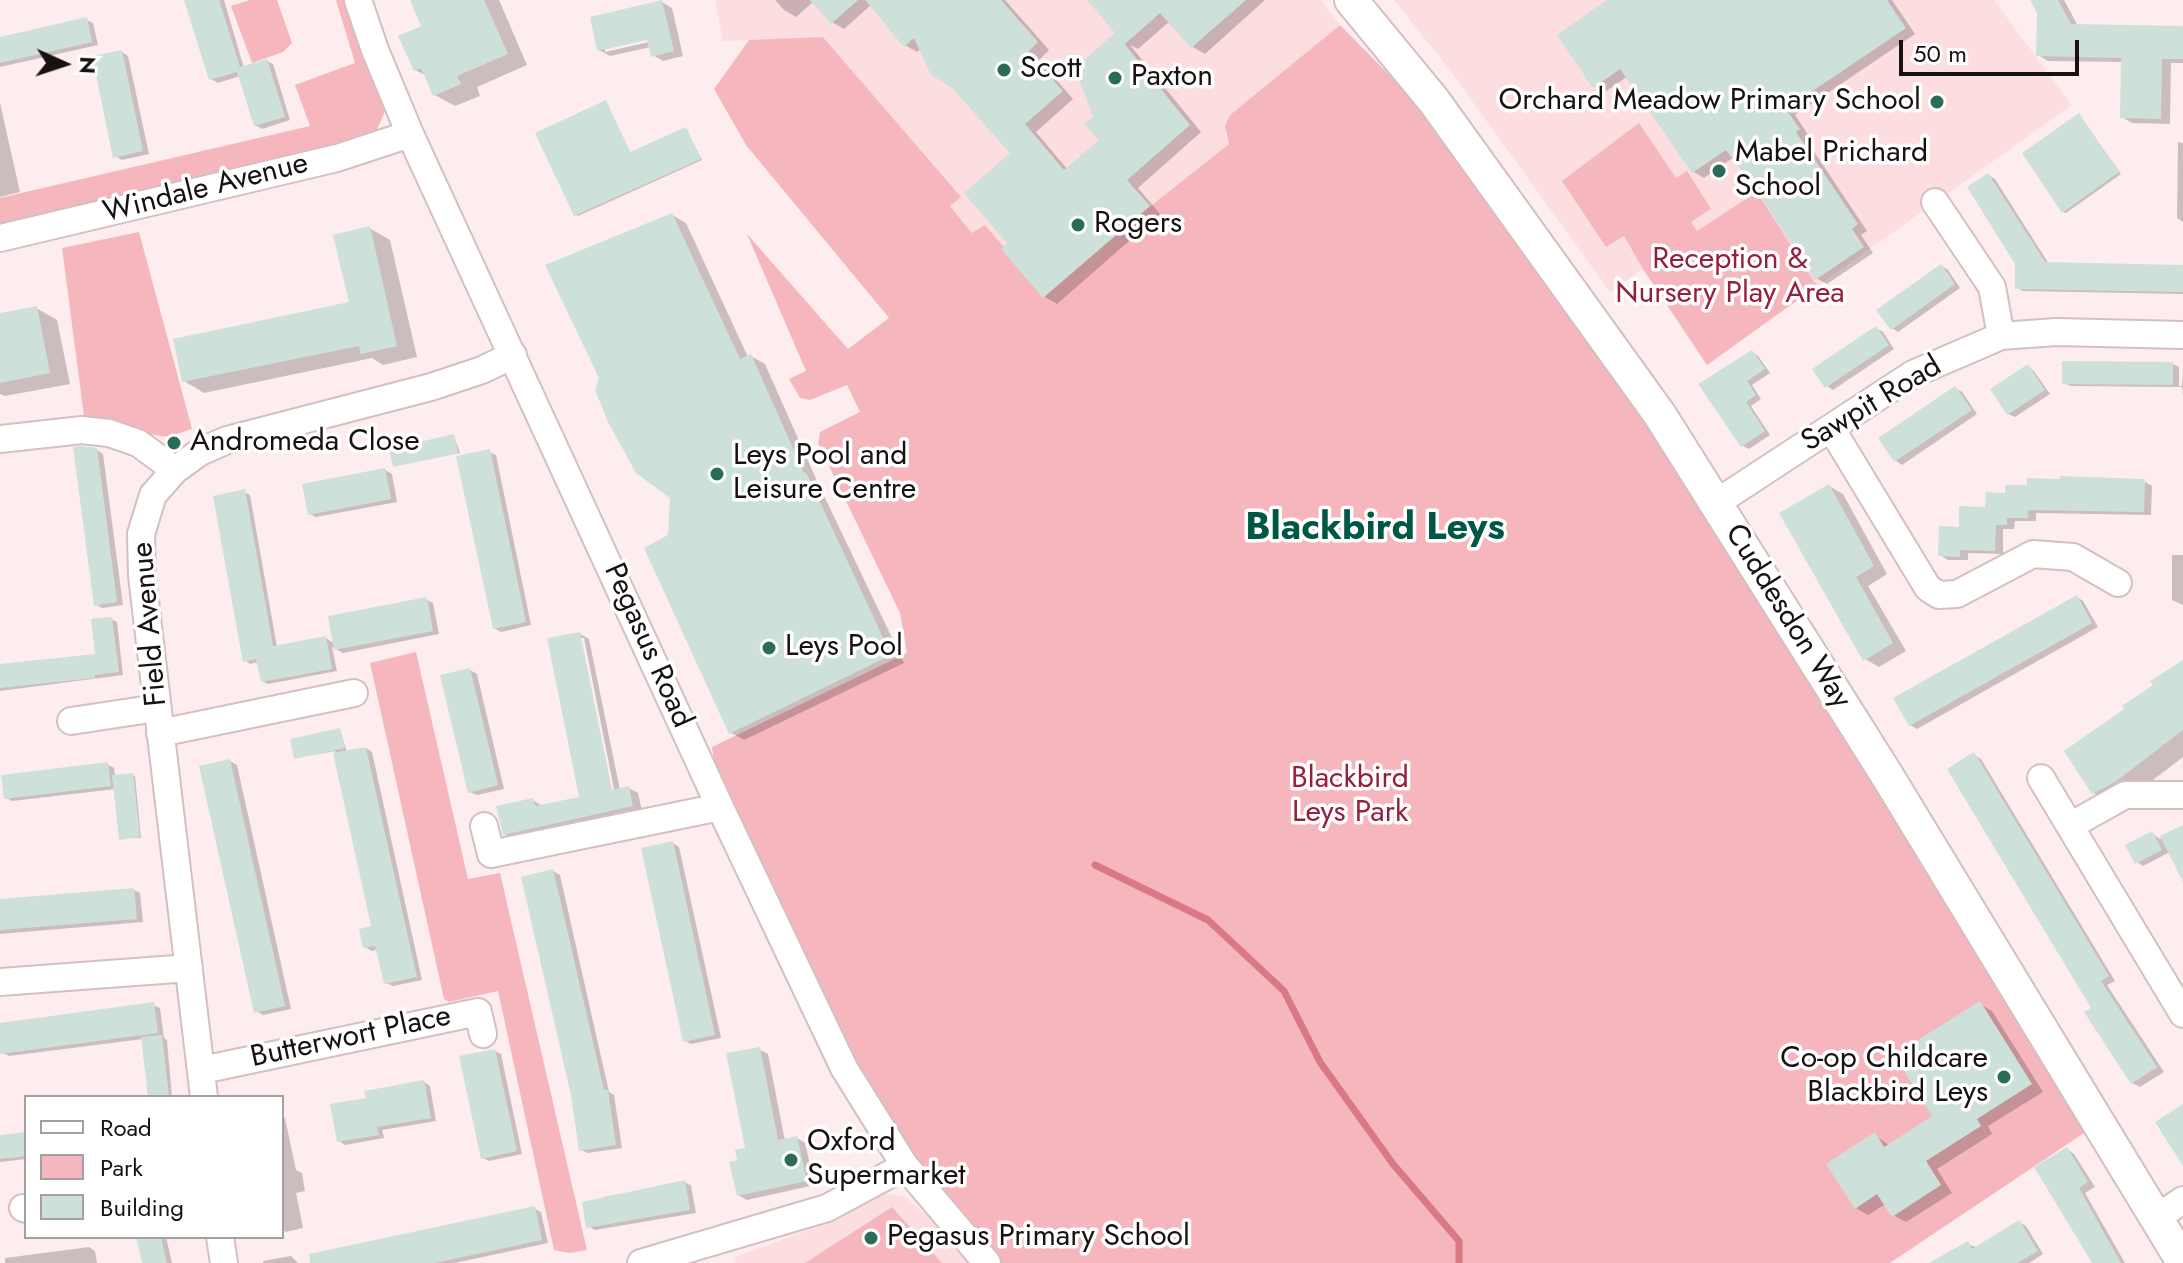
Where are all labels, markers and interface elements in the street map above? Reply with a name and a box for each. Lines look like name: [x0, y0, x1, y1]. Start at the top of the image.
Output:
north arrow: [24, 24, 104, 104]
scale bar: [1903, 24, 2083, 74]
text: 50 m: [1913, 36, 1967, 71]
place label: Scott: [1020, 52, 1082, 88]
text: N: [72, 56, 104, 75]
place label: Paxton: [1131, 60, 1213, 96]
marker: Scott: [995, 61, 1013, 79]
marker: Paxton: [1106, 69, 1124, 87]
place label: Orchard Meadow Primary School: [1499, 84, 1921, 120]
marker: Orchard Meadow Primary School: [1928, 93, 1946, 111]
place label: Mabel Prichard School: [1735, 136, 1928, 206]
street label: Windale Avenue: [100, 146, 312, 232]
marker: Mabel Prichard School: [1710, 162, 1728, 180]
place label: Rogers: [1094, 207, 1182, 243]
marker: Rogers: [1069, 216, 1087, 234]
park label: Reception & Nursery Play Area: [1615, 243, 1845, 314]
street label: Sawpit Road: [1795, 349, 1949, 461]
place label: Andromeda Close: [190, 425, 420, 461]
marker: Andromeda Close: [165, 434, 183, 452]
place label: Leys Pool and Leisure Centre: [733, 439, 916, 510]
marker: Leys Pool and Leisure Centre: [708, 465, 726, 483]
district label: Blackbird Leys: [1245, 507, 1505, 553]
street label: Cuddesdon Way: [1716, 518, 1858, 716]
street label: Field Avenue: [126, 540, 176, 708]
street label: Pegasus Road: [595, 558, 699, 734]
place label: Leys Pool: [785, 630, 903, 666]
marker: Leys Pool: [760, 639, 778, 657]
park label: Blackbird Leys Park: [1291, 762, 1409, 832]
street label: Butterwort Place: [248, 999, 454, 1077]
place label: Co-op Childcare Blackbird Leys: [1780, 1042, 1988, 1112]
marker: Co-op Childcare Blackbird Leys: [1995, 1068, 2013, 1086]
legend: [24, 1095, 284, 1239]
text: Road: [100, 1110, 152, 1145]
place label: Oxford Supermarket: [807, 1125, 966, 1196]
text: Park: [100, 1150, 143, 1185]
marker: Oxford Supermarket: [782, 1151, 800, 1169]
text: Building: [100, 1190, 184, 1225]
place label: Pegasus Primary School: [887, 1220, 1190, 1256]
marker: Pegasus Primary School: [862, 1229, 880, 1247]

